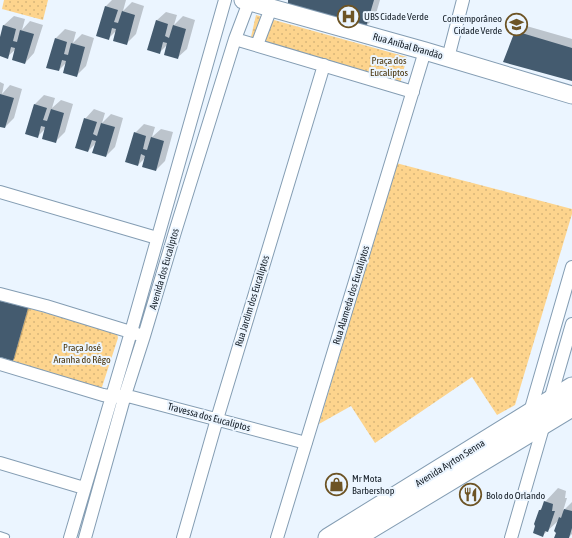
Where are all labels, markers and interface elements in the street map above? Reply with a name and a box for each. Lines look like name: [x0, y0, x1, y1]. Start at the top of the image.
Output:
hospital icon: UBS Cidade Verde: [335, 3, 361, 29]
place label: UBS Cidade Verde: [364, 11, 429, 22]
school or university icon: Contemporâneo Cidade Verde: [504, 11, 530, 37]
place label: Contemporâneo Cidade Verde: [443, 13, 502, 36]
street label: Rua Aníbal Brandão: [372, 31, 445, 61]
park label: Praça dos Eucaliptos: [370, 55, 409, 78]
street label: Avenida dos Eucaliptos: [147, 227, 181, 311]
street label: Rua Alameda dos Eucaliptos: [331, 244, 371, 346]
street label: Rua Jardim dos Eucaliptos: [233, 254, 271, 348]
park label: Praça José Aranha do Rêgo: [53, 342, 111, 365]
street label: Travessa dos Eucaliptos: [166, 401, 252, 433]
street label: Avenida Ayrton Senna: [413, 437, 487, 489]
shop icon: Mr Mota Barbershop: [324, 471, 350, 497]
place label: Mr Mota Barbershop: [352, 473, 395, 496]
restaurant icon: Bolo do Orlando: [458, 482, 484, 508]
place label: Bolo do Orlando: [486, 490, 546, 501]

